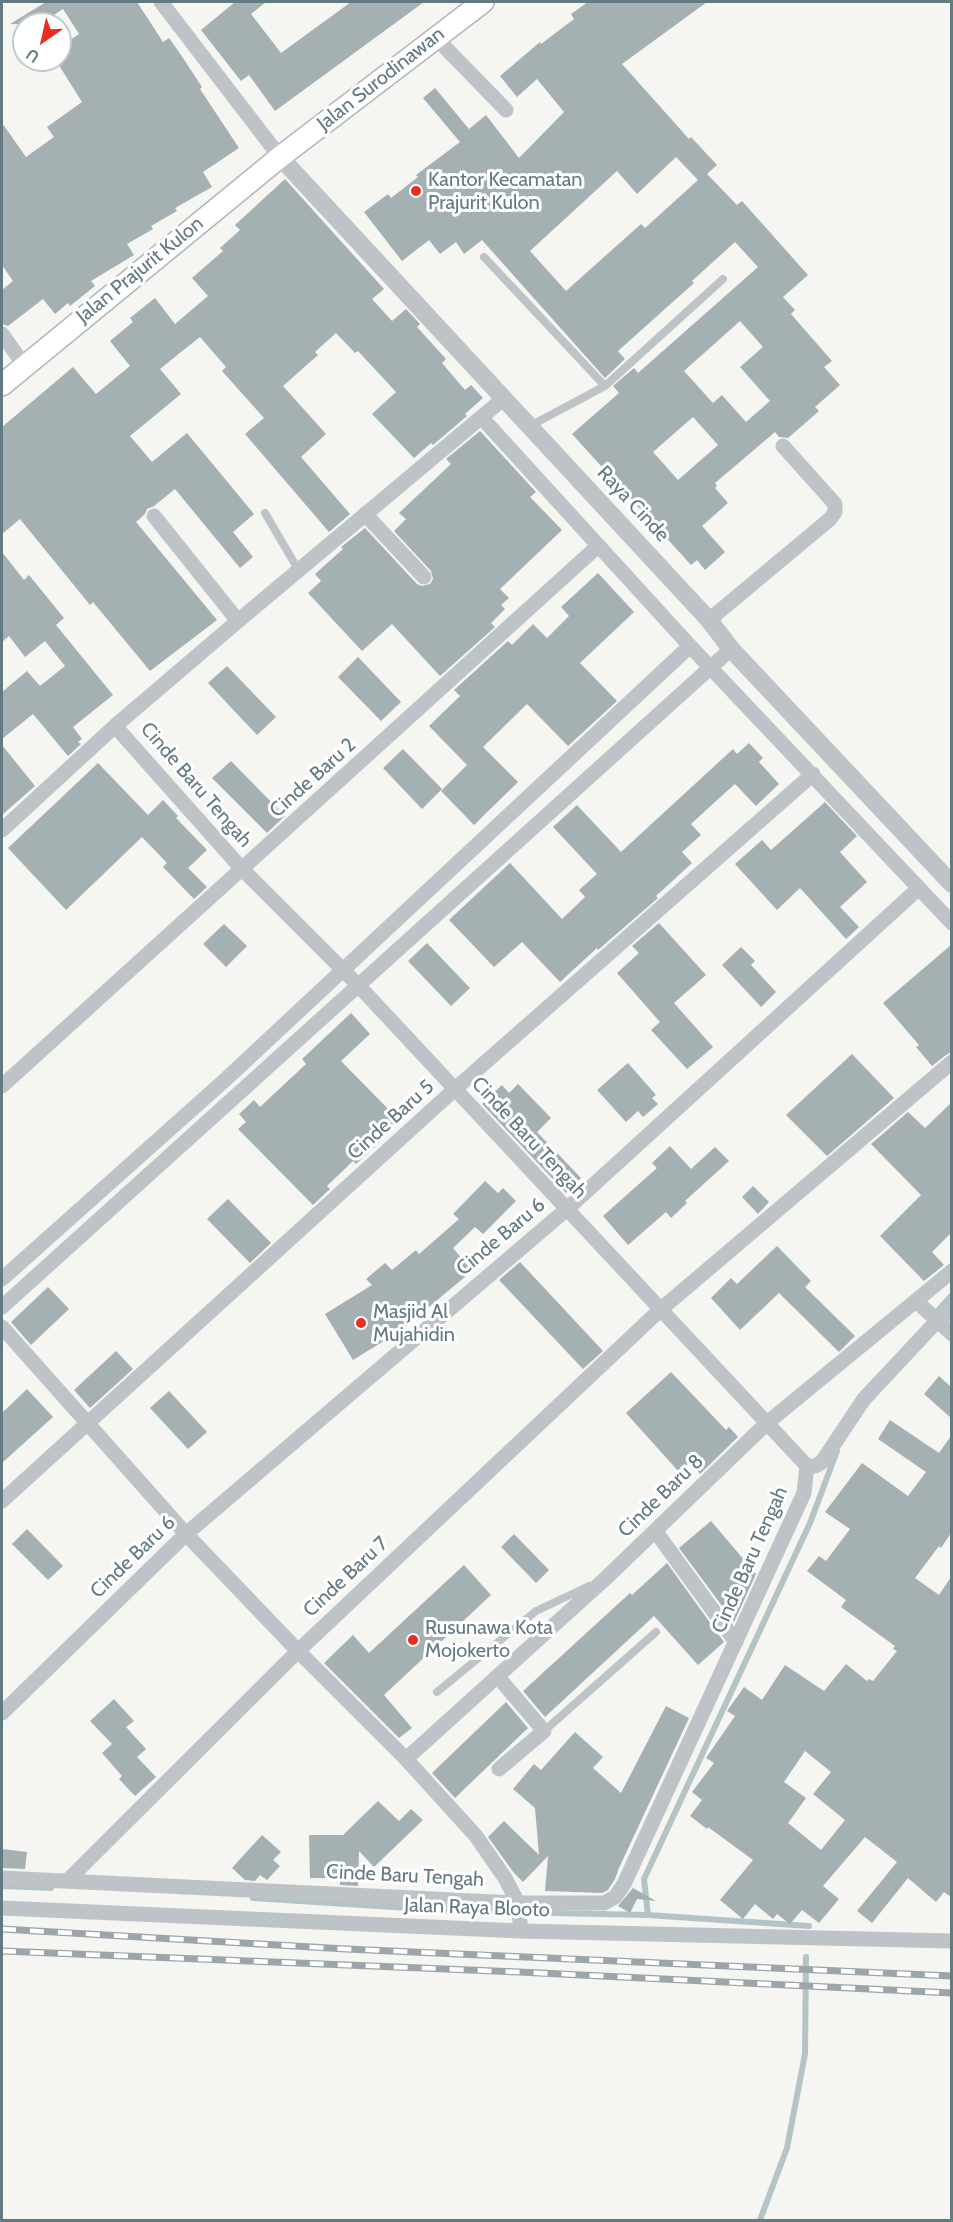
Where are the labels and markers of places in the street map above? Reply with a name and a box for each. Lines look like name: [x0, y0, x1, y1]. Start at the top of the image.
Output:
place label: Kantor Kecamatan Prajurit Kulon: [428, 168, 582, 215]
marker: Kantor Kecamatan Prajurit Kulon: [409, 184, 423, 198]
place label: Masjid Al Mujahidin: [373, 1300, 455, 1347]
marker: Masjid Al Mujahidin: [354, 1316, 368, 1330]
place label: Rusunawa Kota Mojokerto: [425, 1616, 553, 1663]
marker: Rusunawa Kota Mojokerto: [406, 1633, 420, 1647]

